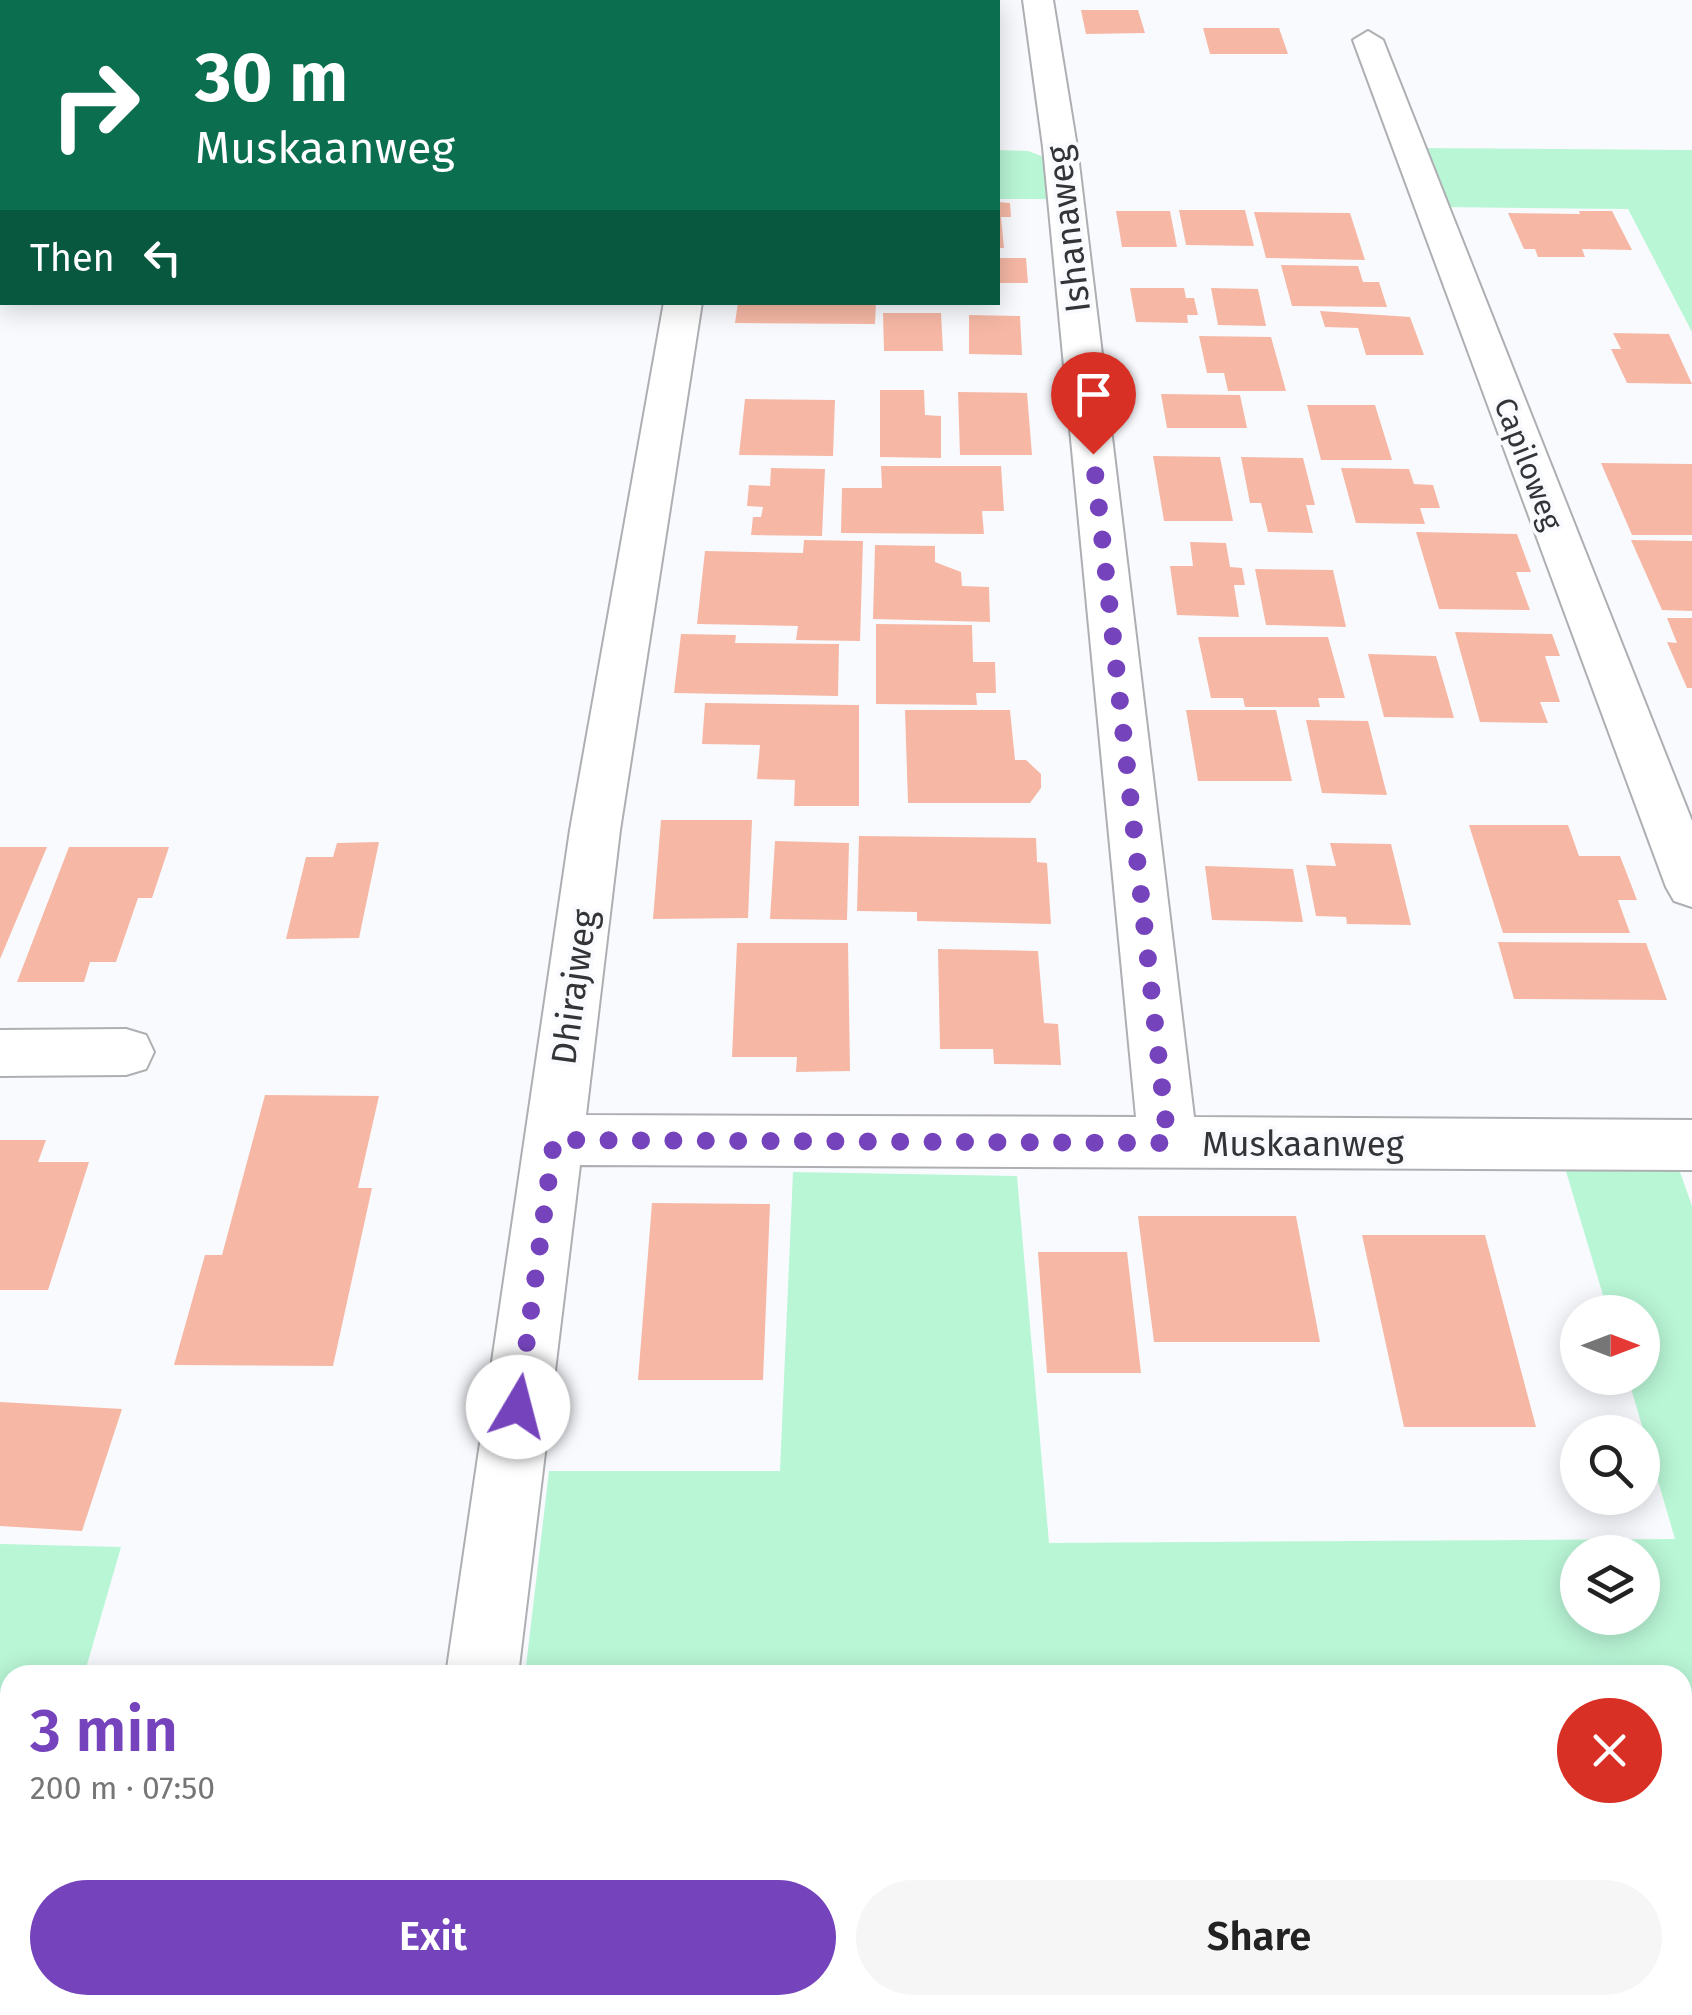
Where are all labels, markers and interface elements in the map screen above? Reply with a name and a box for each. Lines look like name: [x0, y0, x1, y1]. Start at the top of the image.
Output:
text: 30 m: [195, 36, 348, 120]
icon: right: [30, 40, 160, 170]
text: Muskaanweg: [195, 121, 455, 175]
street label: Ishanaweg: [1037, 142, 1099, 315]
icon: left: [135, 230, 190, 285]
text: Then: [30, 235, 115, 281]
pin: [1051, 352, 1136, 455]
icon: arrive: [1066, 367, 1121, 422]
street label: Capiloweg: [1486, 393, 1570, 536]
street label: Dhirajweg: [542, 906, 606, 1067]
street label: Muskaanweg: [1202, 1123, 1405, 1165]
north arrow: [1560, 1295, 1660, 1395]
map controls: [1560, 1295, 1660, 1635]
position arrow: [466, 1355, 570, 1459]
button: search: [1560, 1415, 1660, 1515]
button: layers: [1560, 1535, 1660, 1635]
text: 3 min: [30, 1695, 178, 1767]
button: close: [1557, 1698, 1662, 1803]
text: 200 m · 07:50: [30, 1769, 215, 1807]
button: Exit: [30, 1880, 836, 1995]
button: Share: [856, 1880, 1662, 1995]

